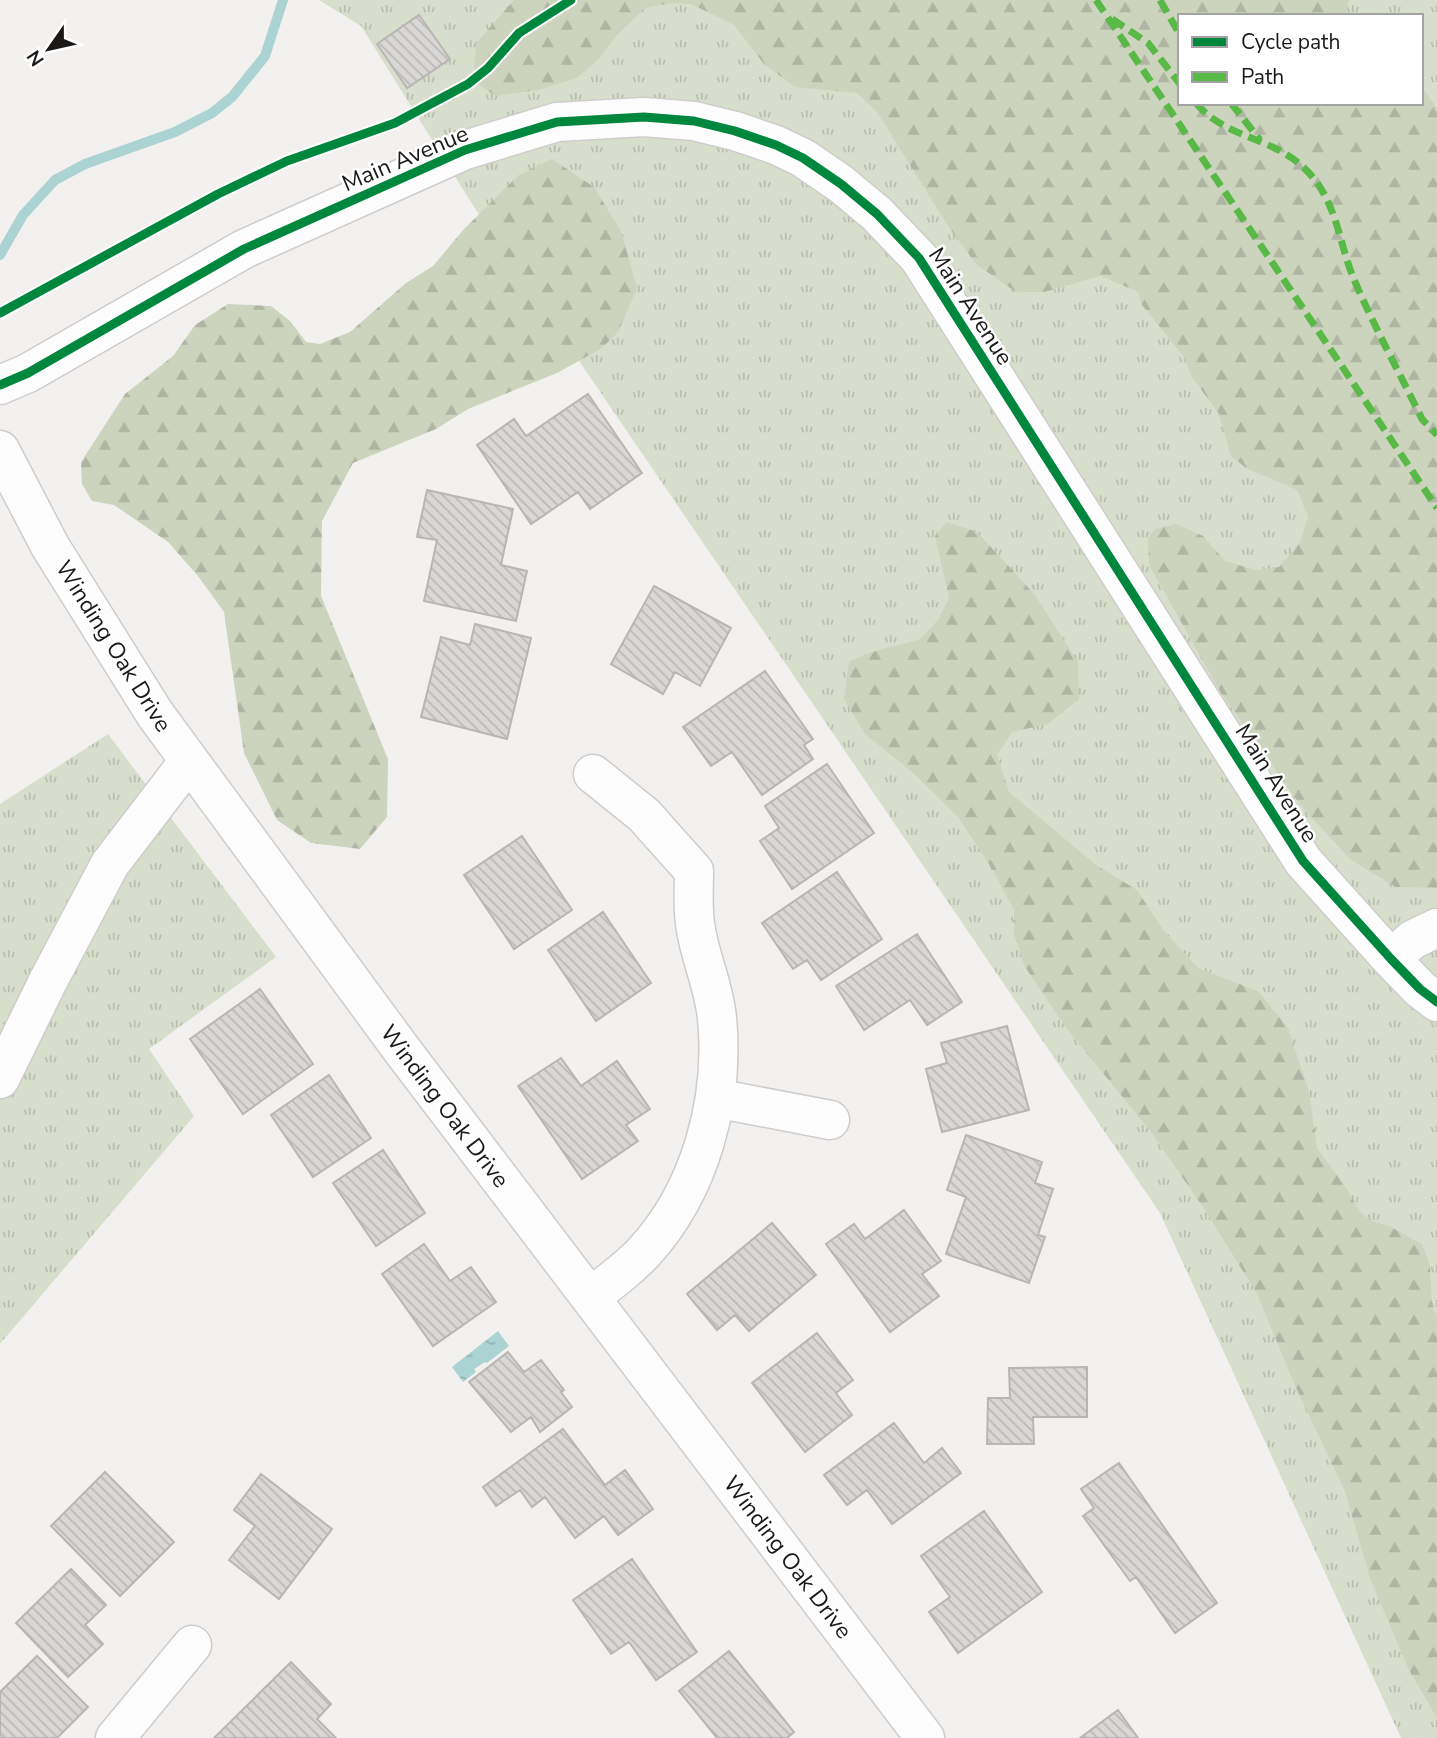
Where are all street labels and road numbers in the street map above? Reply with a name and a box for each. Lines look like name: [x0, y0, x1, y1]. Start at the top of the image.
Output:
street label: Main Avenue: [337, 118, 473, 199]
street label: Main Avenue: [921, 241, 1020, 371]
street label: Winding Oak Drive: [48, 555, 179, 738]
street label: Main Avenue: [1228, 718, 1325, 848]
street label: Winding Oak Drive: [373, 1018, 516, 1194]
street label: Winding Oak Drive: [716, 1469, 859, 1645]

